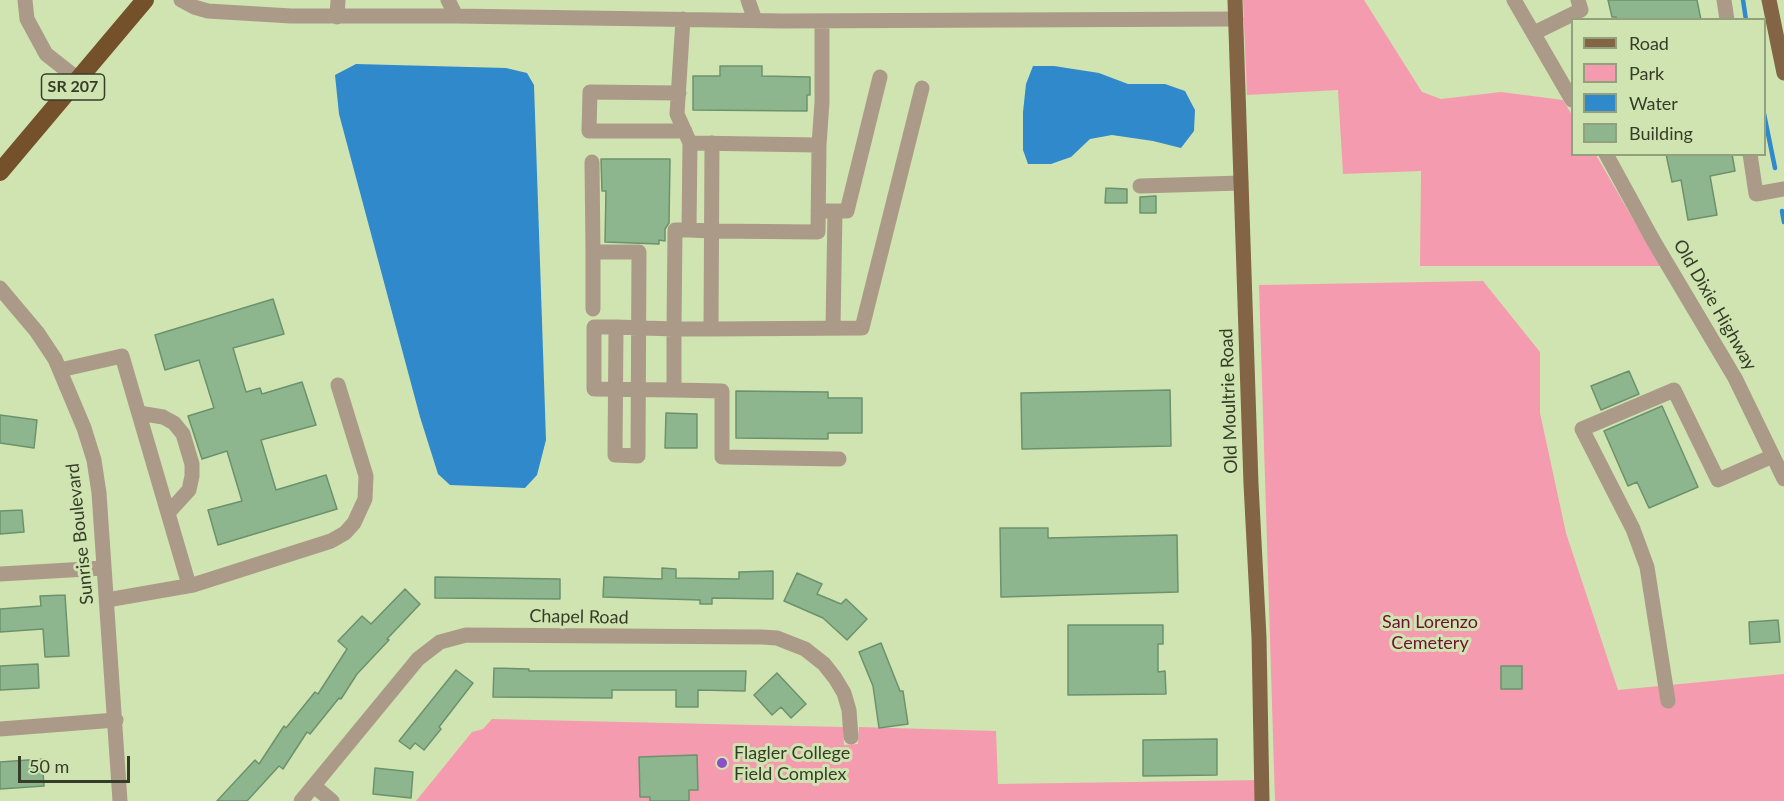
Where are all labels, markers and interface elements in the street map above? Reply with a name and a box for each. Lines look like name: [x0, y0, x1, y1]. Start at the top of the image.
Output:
legend: [1571, 18, 1766, 156]
text: Road: [1629, 32, 1669, 54]
text: Park: [1629, 62, 1664, 84]
road number: SR 207: [42, 74, 104, 100]
text: Water: [1629, 92, 1678, 114]
text: Building: [1629, 122, 1693, 144]
street label: Old Dixie Highway: [1669, 236, 1761, 374]
street label: Old Moultrie Road: [1216, 328, 1242, 474]
street label: Sunrise Boulevard: [62, 462, 98, 606]
street label: Chapel Road: [529, 605, 629, 629]
park label: San Lorenzo Cemetery: [1382, 611, 1478, 654]
place label: Flagler College Field Complex: [734, 742, 850, 784]
scale bar: [21, 744, 134, 782]
text: 50 m: [29, 755, 69, 777]
marker: Flagler College Field Complex: [715, 756, 729, 770]

